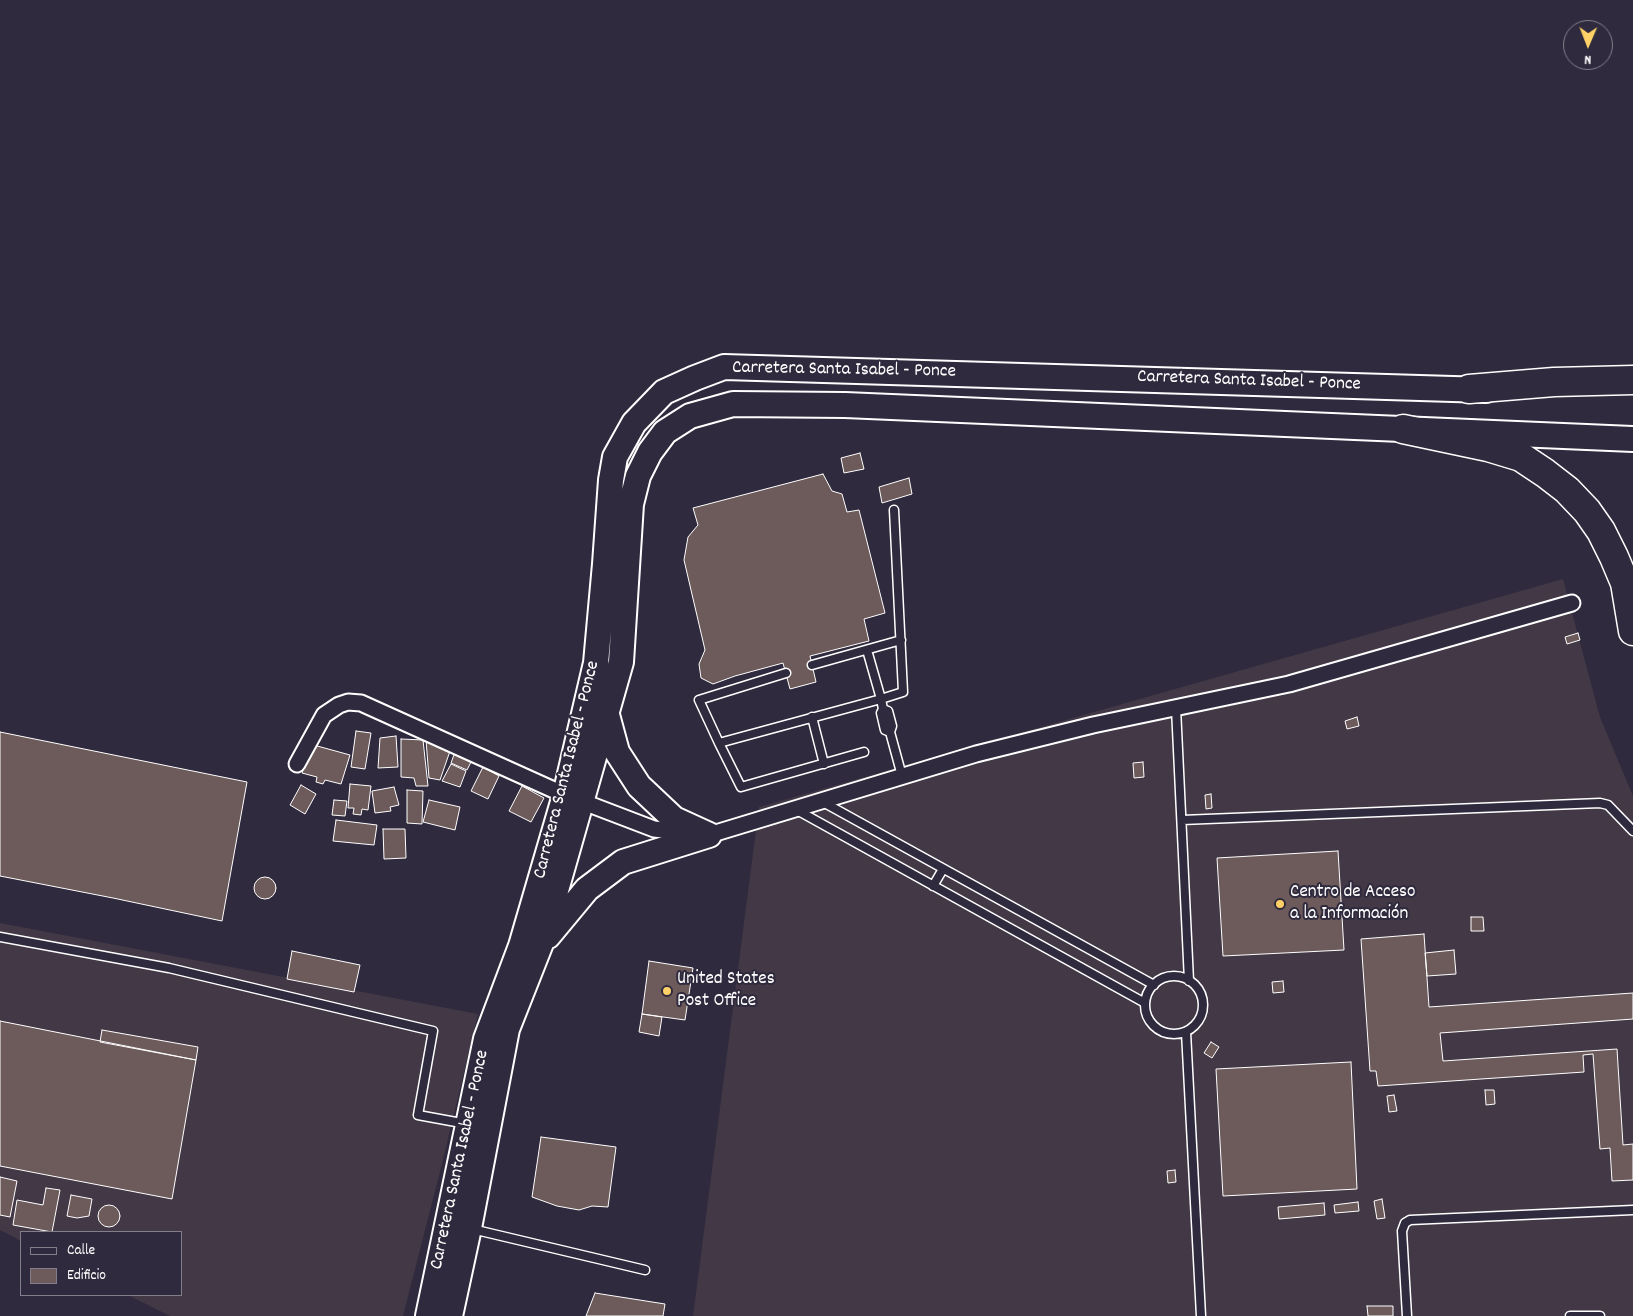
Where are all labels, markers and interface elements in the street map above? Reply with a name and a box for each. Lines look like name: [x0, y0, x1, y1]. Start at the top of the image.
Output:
north arrow: [1563, 20, 1613, 70]
text: N: [1584, 49, 1591, 69]
street label: Carretera Santa Isabel - Ponce: [732, 358, 956, 384]
street label: Carretera Santa Isabel - Ponce: [1137, 367, 1361, 397]
street label: Carretera Santa Isabel - Ponce: [530, 659, 606, 881]
place label: Centro de Acceso a la Información: [1290, 882, 1415, 926]
marker: Centro de Acceso a la Información: [1274, 898, 1286, 910]
place label: United States Post Office: [677, 969, 775, 1013]
marker: United States Post Office: [661, 985, 673, 997]
street label: Carretera Santa Isabel - Ponce: [427, 1048, 495, 1272]
legend: [20, 1231, 182, 1296]
text: Calle: [67, 1240, 95, 1262]
text: Edificio: [67, 1265, 106, 1287]

